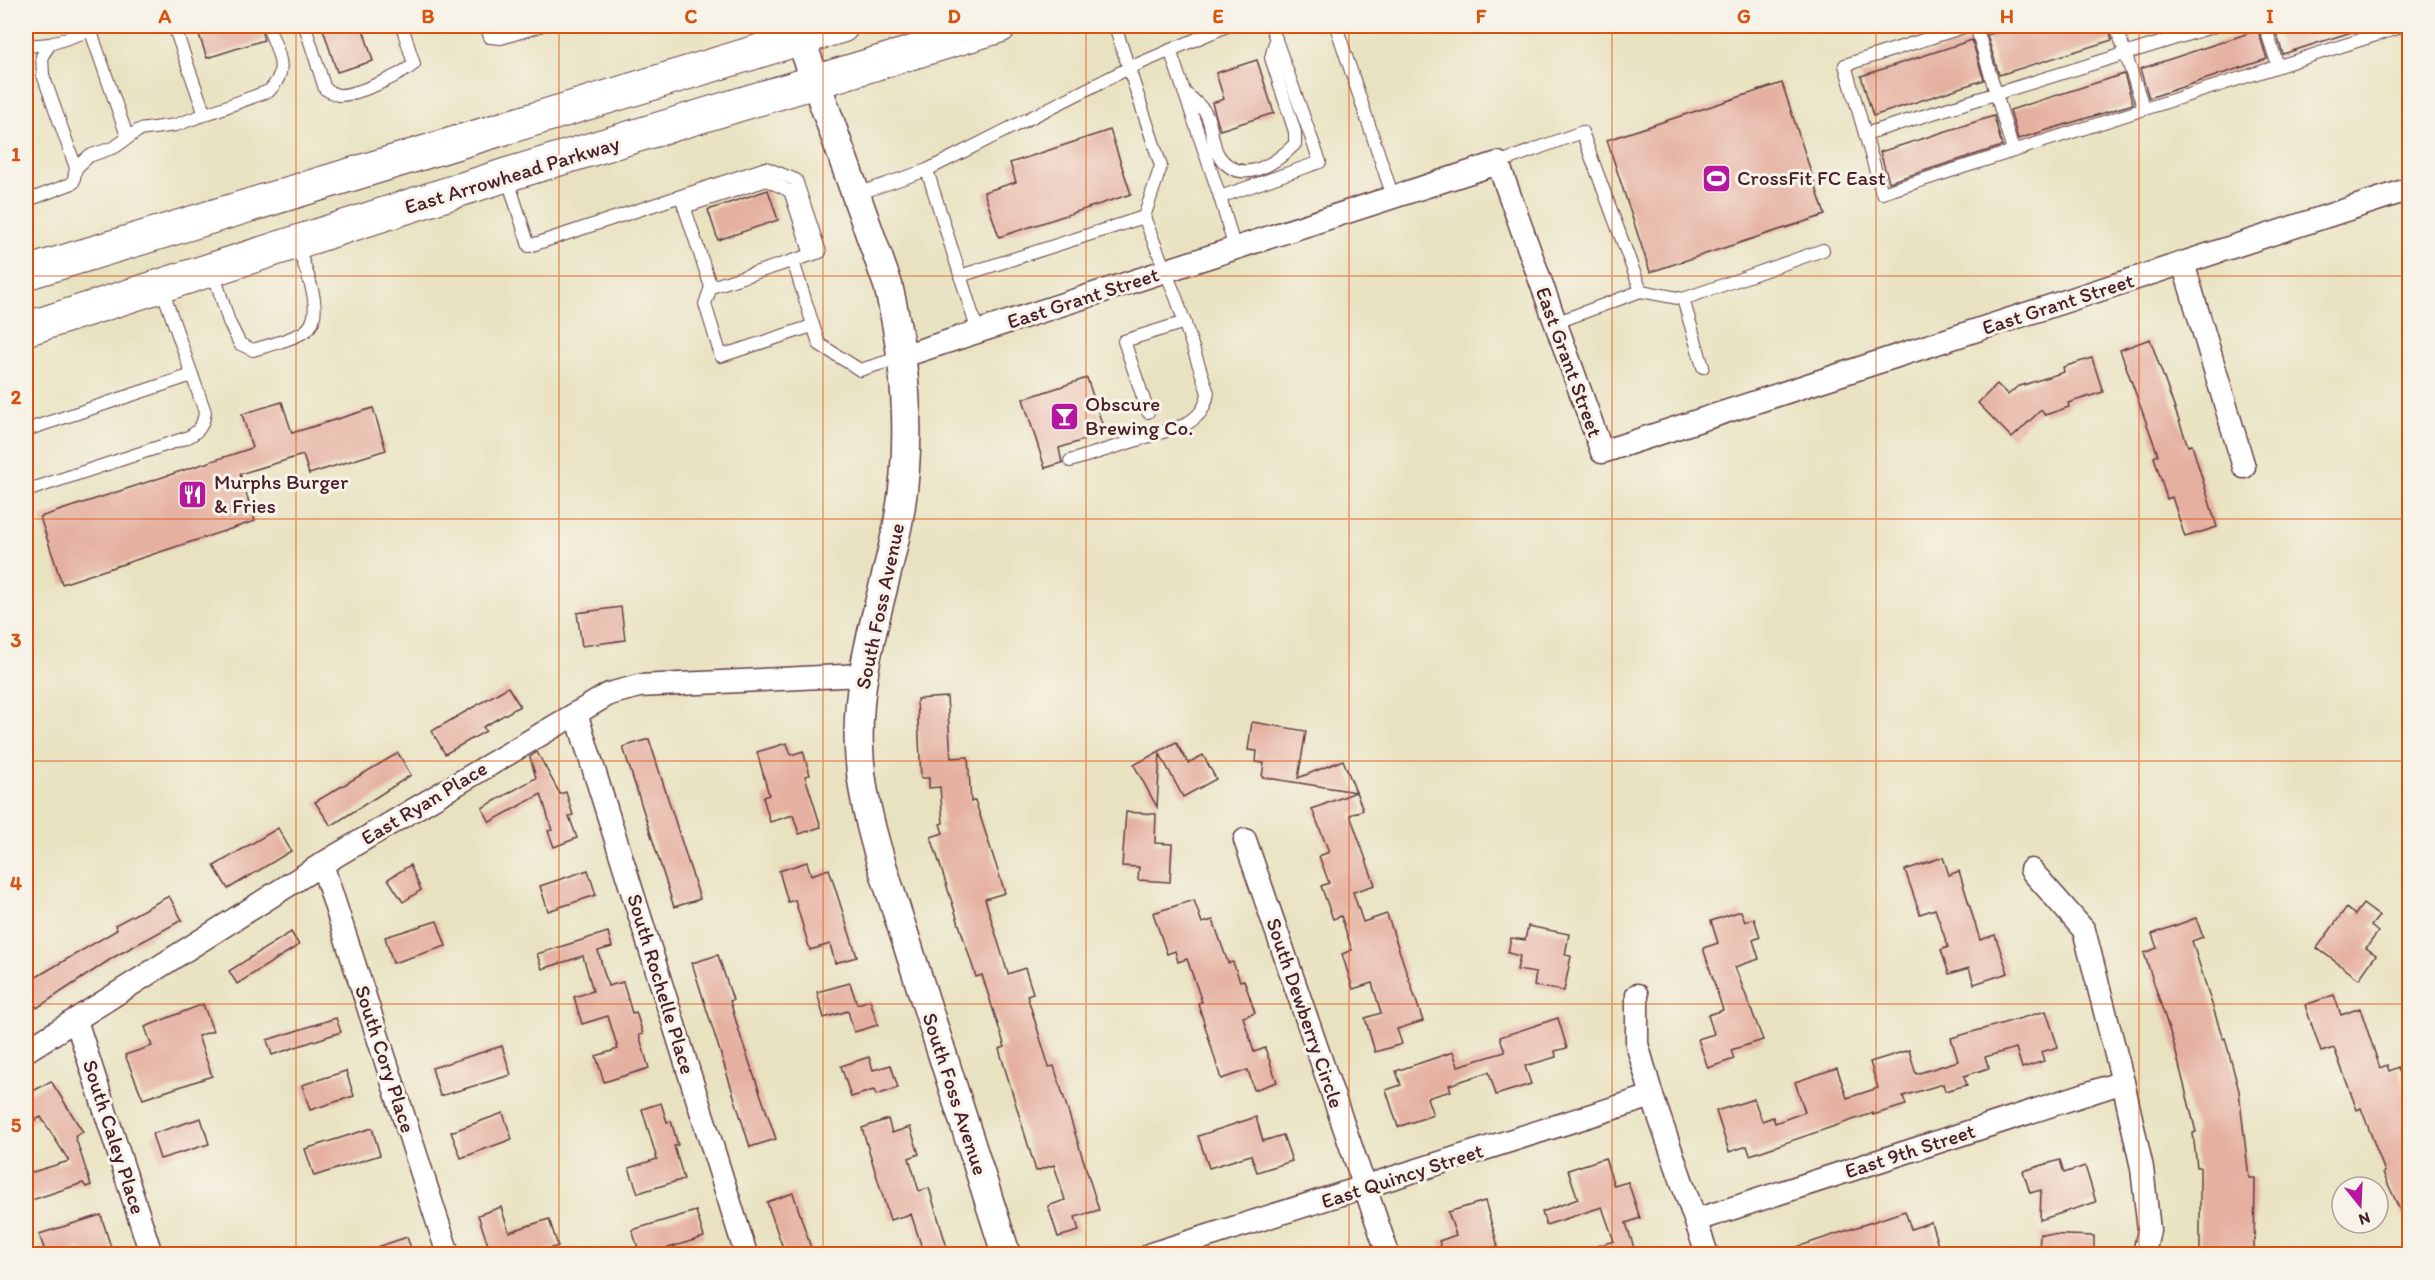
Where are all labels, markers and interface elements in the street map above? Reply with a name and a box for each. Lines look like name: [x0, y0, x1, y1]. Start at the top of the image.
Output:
text: A: [158, 4, 172, 28]
text: B: [422, 4, 435, 28]
text: C: [685, 4, 698, 28]
text: D: [947, 4, 961, 28]
text: E: [1212, 4, 1224, 28]
text: F: [1476, 4, 1487, 28]
text: G: [1737, 4, 1751, 28]
text: H: [2000, 4, 2014, 28]
text: I: [2266, 4, 2274, 28]
street label: East Arrowhead Parkway: [401, 130, 623, 219]
text: 1: [11, 142, 21, 166]
sports icon: CrossFit FC East: [1700, 162, 1732, 194]
place label: CrossFit FC East: [1737, 165, 1886, 190]
street label: East Grant Street: [1004, 261, 1162, 334]
street label: East Grant Street: [1979, 267, 2137, 340]
street label: East Grant Street: [1531, 283, 1608, 440]
text: 2: [11, 385, 22, 409]
place label: Obscure Brewing Co.: [1085, 391, 1193, 440]
bar icon: Obscure Brewing Co.: [1048, 400, 1080, 432]
place label: Murphs Burger & Fries: [214, 469, 349, 518]
restaurant icon: Murphs Burger & Fries: [177, 478, 209, 510]
street label: South Foss Avenue: [850, 521, 909, 691]
text: 3: [11, 628, 22, 652]
street label: East Ryan Place: [356, 755, 491, 850]
text: 4: [10, 871, 22, 895]
street label: South Rochelle Place: [622, 891, 701, 1077]
street label: South Dewberry Circle: [1261, 914, 1350, 1111]
street label: South Cory Place: [350, 982, 421, 1136]
street label: South Foss Avenue: [917, 1010, 993, 1178]
street label: South Caley Place: [78, 1056, 151, 1217]
text: 5: [11, 1113, 22, 1137]
street label: East 9th Street: [1842, 1118, 1978, 1183]
street label: East Quincy Street: [1318, 1138, 1486, 1213]
north arrow: [2330, 1175, 2390, 1235]
text: N: [2356, 1208, 2373, 1229]

